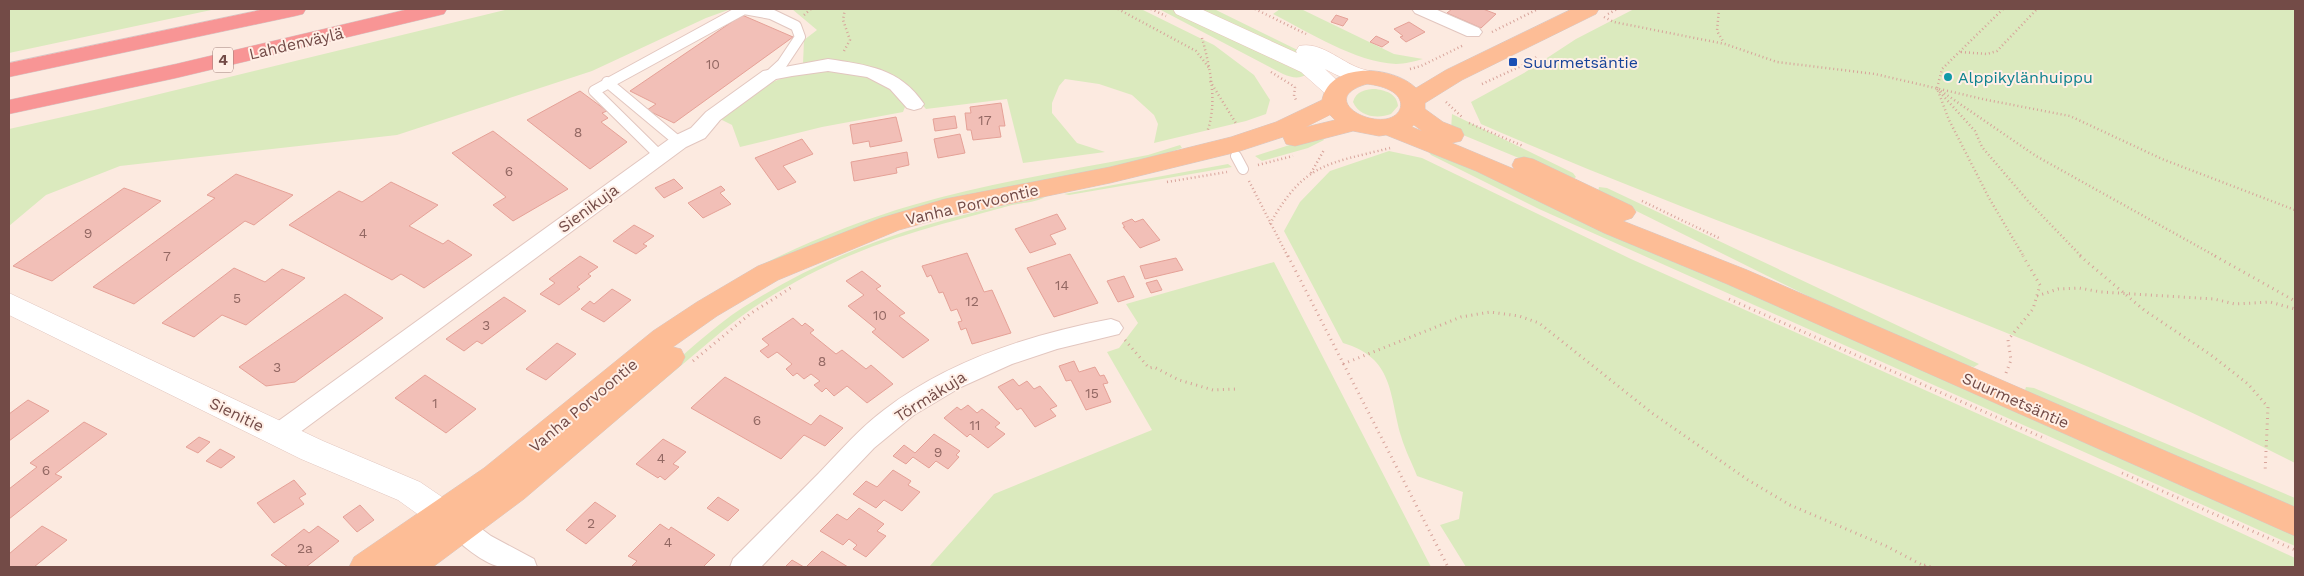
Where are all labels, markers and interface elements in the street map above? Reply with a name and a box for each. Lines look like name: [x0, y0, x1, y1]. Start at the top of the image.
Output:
street label: Lahdenväylä: [247, 23, 345, 64]
road number: 4: [213, 48, 233, 72]
place label: Suurmetsäntie: [1523, 53, 1638, 72]
house number: 10: [706, 56, 720, 72]
marker: Suurmetsäntie: [1507, 56, 1519, 68]
place label: Alppikylänhuippu: [1958, 68, 2093, 87]
marker: Alppikylänhuippu: [1942, 71, 1954, 83]
house number: 17: [978, 112, 992, 128]
house number: 8: [574, 124, 582, 140]
house number: 6: [505, 163, 513, 179]
street label: Sienikuja: [554, 180, 622, 237]
street label: Vanha Porvoontie: [904, 180, 1040, 229]
house number: 9: [84, 225, 92, 241]
house number: 4: [359, 225, 367, 241]
house number: 7: [163, 248, 171, 264]
house number: 14: [1055, 277, 1069, 293]
house number: 5: [233, 290, 241, 306]
house number: 12: [965, 293, 979, 309]
house number: 10: [873, 307, 887, 323]
house number: 3: [482, 317, 490, 333]
house number: 8: [818, 353, 826, 369]
street label: Vanha Porvoontie: [525, 355, 641, 456]
house number: 3: [273, 359, 281, 375]
street label: Törmäkuja: [891, 367, 969, 426]
street label: Suurmetsäntie: [1959, 368, 2072, 432]
house number: 15: [1085, 385, 1099, 401]
street label: Sienitie: [207, 393, 267, 436]
house number: 1: [432, 395, 438, 411]
house number: 6: [753, 412, 761, 428]
house number: 11: [970, 417, 980, 433]
house number: 9: [934, 444, 942, 460]
house number: 4: [657, 450, 665, 466]
house number: 6: [42, 462, 50, 478]
house number: 2: [587, 515, 595, 531]
house number: 4: [664, 534, 672, 550]
house number: 2a: [297, 540, 313, 556]

